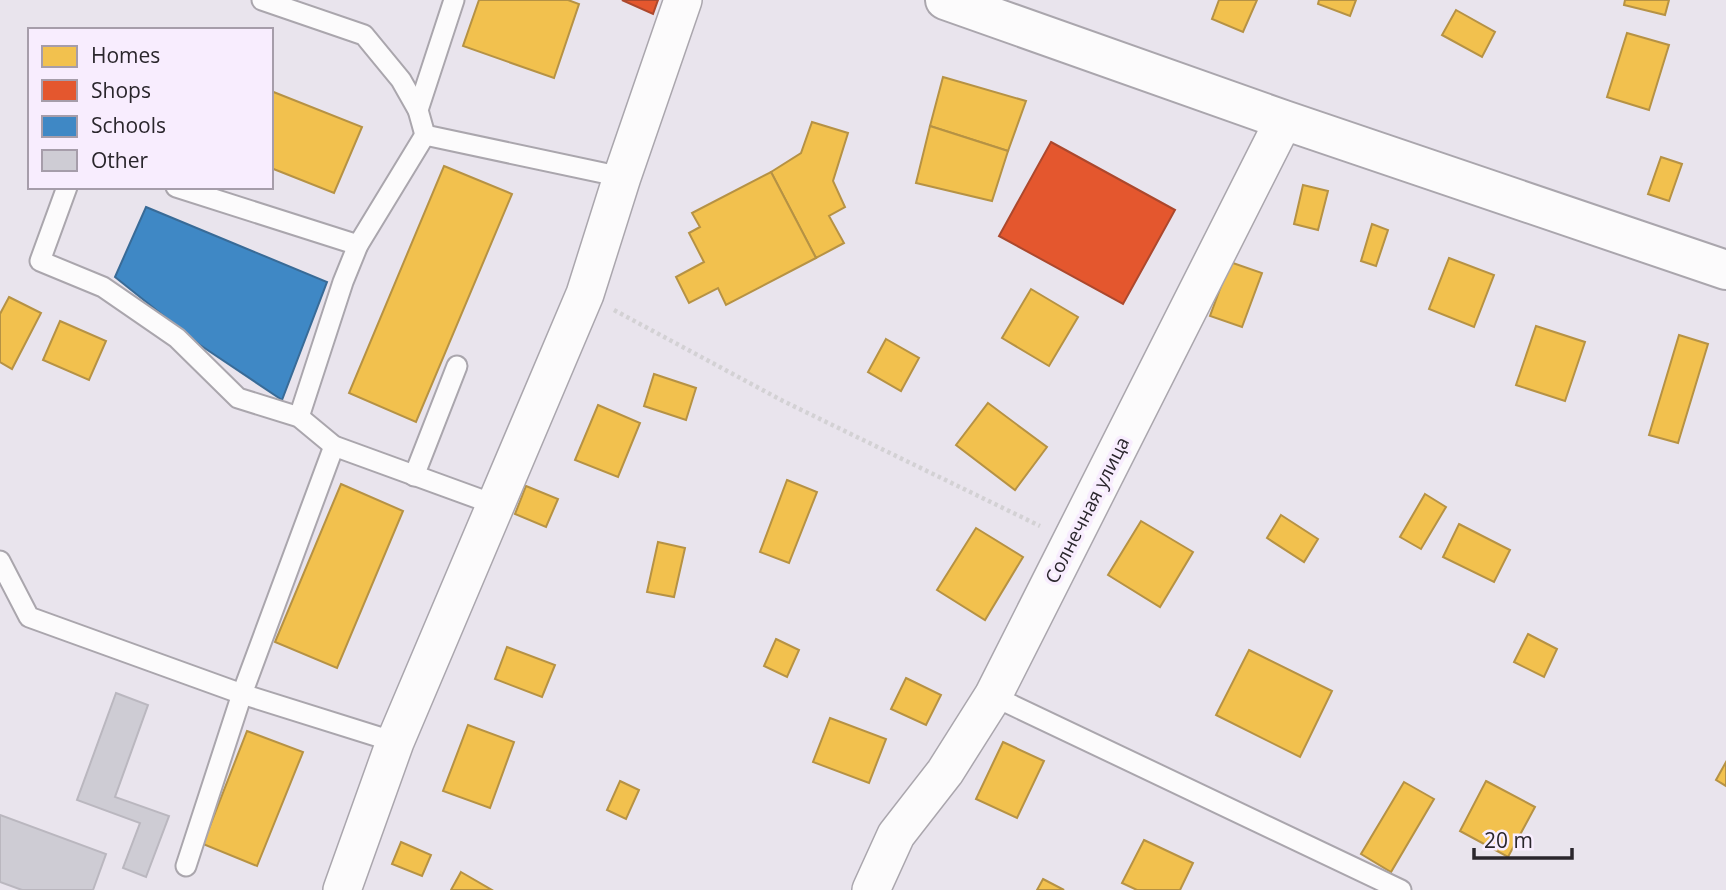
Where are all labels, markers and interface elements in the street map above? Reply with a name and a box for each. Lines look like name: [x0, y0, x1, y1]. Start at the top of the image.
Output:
legend: [28, 28, 273, 189]
text: Homes: [91, 41, 160, 69]
text: Shops: [91, 76, 151, 104]
text: Schools: [91, 111, 166, 139]
text: Other: [91, 146, 148, 174]
street label: Солнечная улица: [1039, 432, 1135, 588]
scale bar: [1474, 816, 1572, 860]
text: 20 m: [1484, 826, 1533, 854]

